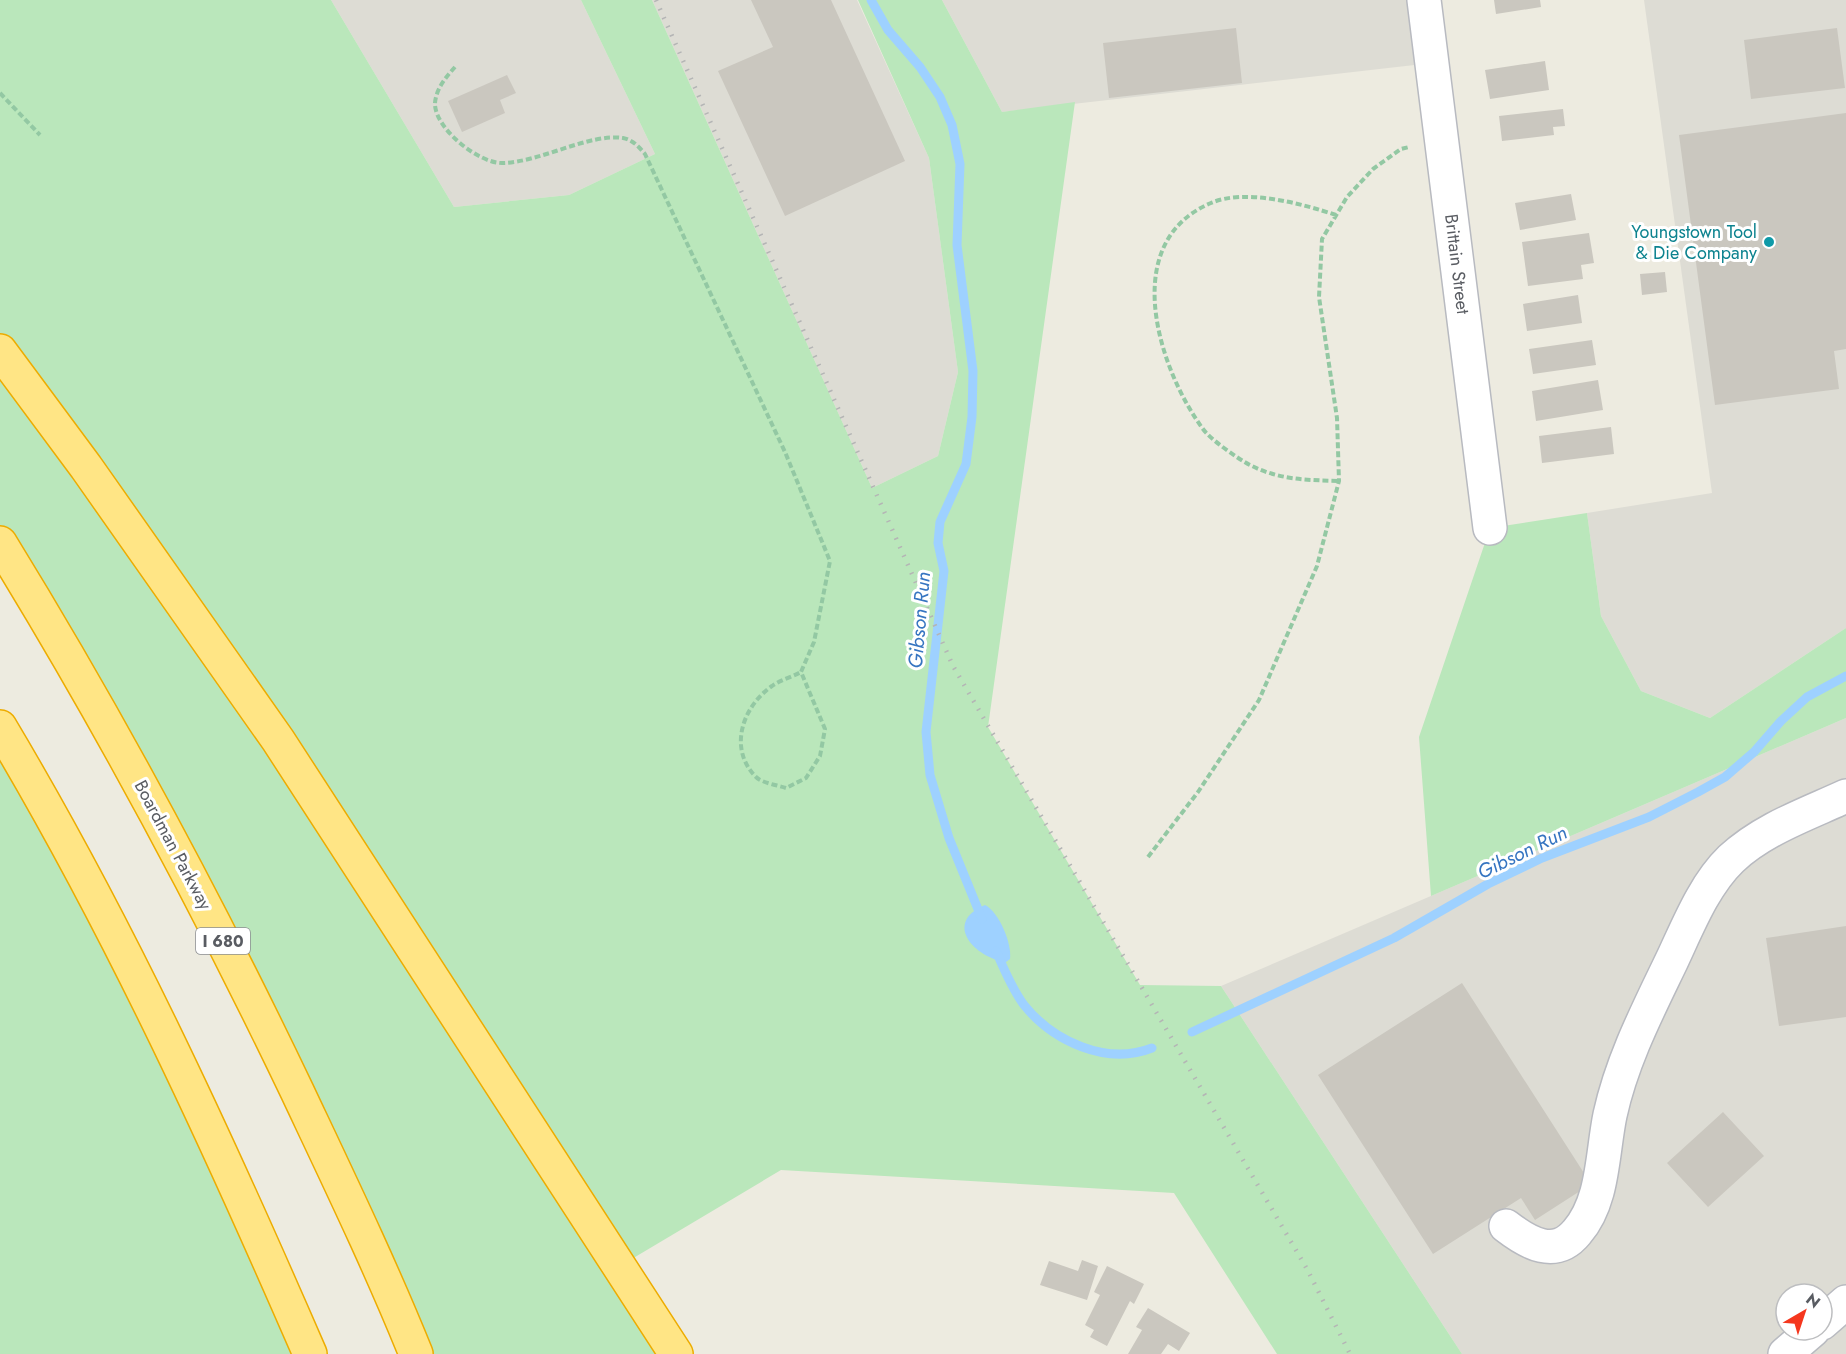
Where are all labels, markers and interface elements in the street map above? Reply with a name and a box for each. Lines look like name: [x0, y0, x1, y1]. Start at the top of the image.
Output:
street label: Brittain Street: [1438, 212, 1476, 316]
place label: Youngstown Tool & Die Company: [1631, 219, 1757, 266]
marker: Youngstown Tool & Die Company: [1762, 235, 1776, 249]
water label: Gibson Run: [901, 570, 938, 670]
street label: Boardman Parkway: [128, 776, 218, 915]
water label: Gibson Run: [1472, 818, 1572, 887]
road number: I 680: [196, 928, 250, 954]
north arrow: [1774, 1282, 1834, 1342]
text: N: [1801, 1288, 1825, 1314]

